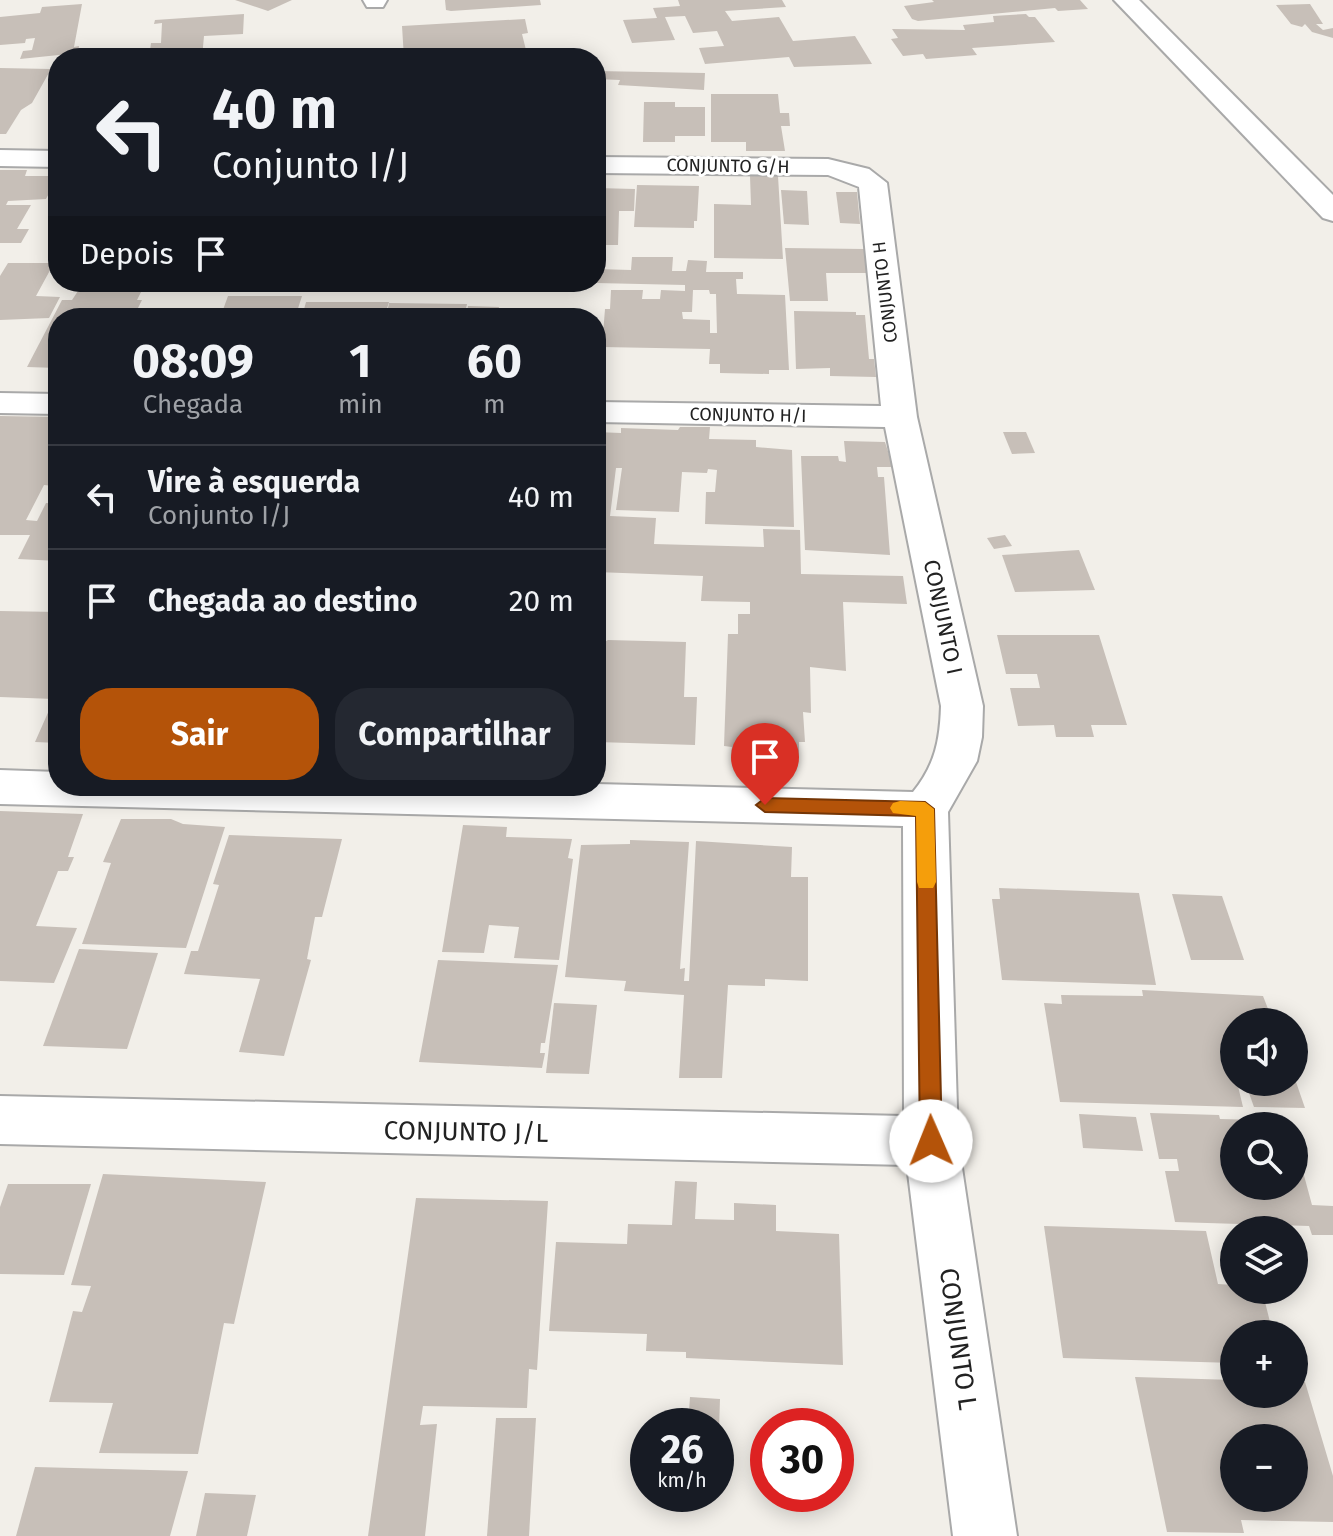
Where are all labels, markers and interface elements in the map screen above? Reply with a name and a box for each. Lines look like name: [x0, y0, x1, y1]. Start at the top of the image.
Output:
text: 40 m: [212, 76, 337, 143]
icon: left: [80, 80, 184, 184]
text: Conjunto I/J: [212, 144, 409, 188]
street label: CONJUNTO G/H: [666, 154, 790, 178]
icon: arrive: [189, 232, 233, 276]
text: Depois: [80, 236, 173, 272]
street label: CONJUNTO H: [868, 240, 902, 344]
text: 08:09: [132, 332, 254, 390]
text: 1: [349, 332, 372, 390]
text: 60: [467, 332, 522, 390]
text: Chegada: [143, 389, 243, 420]
text: min: [338, 389, 383, 420]
text: m: [483, 389, 506, 420]
street label: CONJUNTO H/I: [689, 403, 807, 427]
text: Vire à esquerda: [148, 464, 360, 500]
icon: left: [80, 475, 124, 519]
text: 40 m: [508, 479, 574, 515]
text: Conjunto I/J: [148, 500, 290, 531]
street label: CONJUNTO I: [918, 557, 968, 677]
icon: arrive: [80, 579, 124, 623]
text: Chegada ao destino: [148, 583, 418, 619]
text: 20 m: [509, 583, 574, 619]
button: Sair: [80, 688, 319, 780]
button: Compartilhar: [335, 688, 574, 780]
pin: [731, 723, 799, 805]
icon: arrive: [743, 735, 787, 779]
map controls: [1220, 1008, 1308, 1512]
button: sound: [1220, 1008, 1308, 1096]
position arrow: [889, 1099, 973, 1183]
button: search: [1220, 1112, 1308, 1200]
street label: CONJUNTO J/L: [383, 1115, 549, 1149]
button: layers: [1220, 1216, 1308, 1304]
street label: CONJUNTO L: [933, 1266, 983, 1412]
button: +: [1220, 1320, 1308, 1408]
speed limit sign: 30: [750, 1408, 854, 1512]
button: −: [1220, 1424, 1308, 1512]
text: 26: [660, 1426, 704, 1474]
text: km/h: [657, 1468, 707, 1492]

